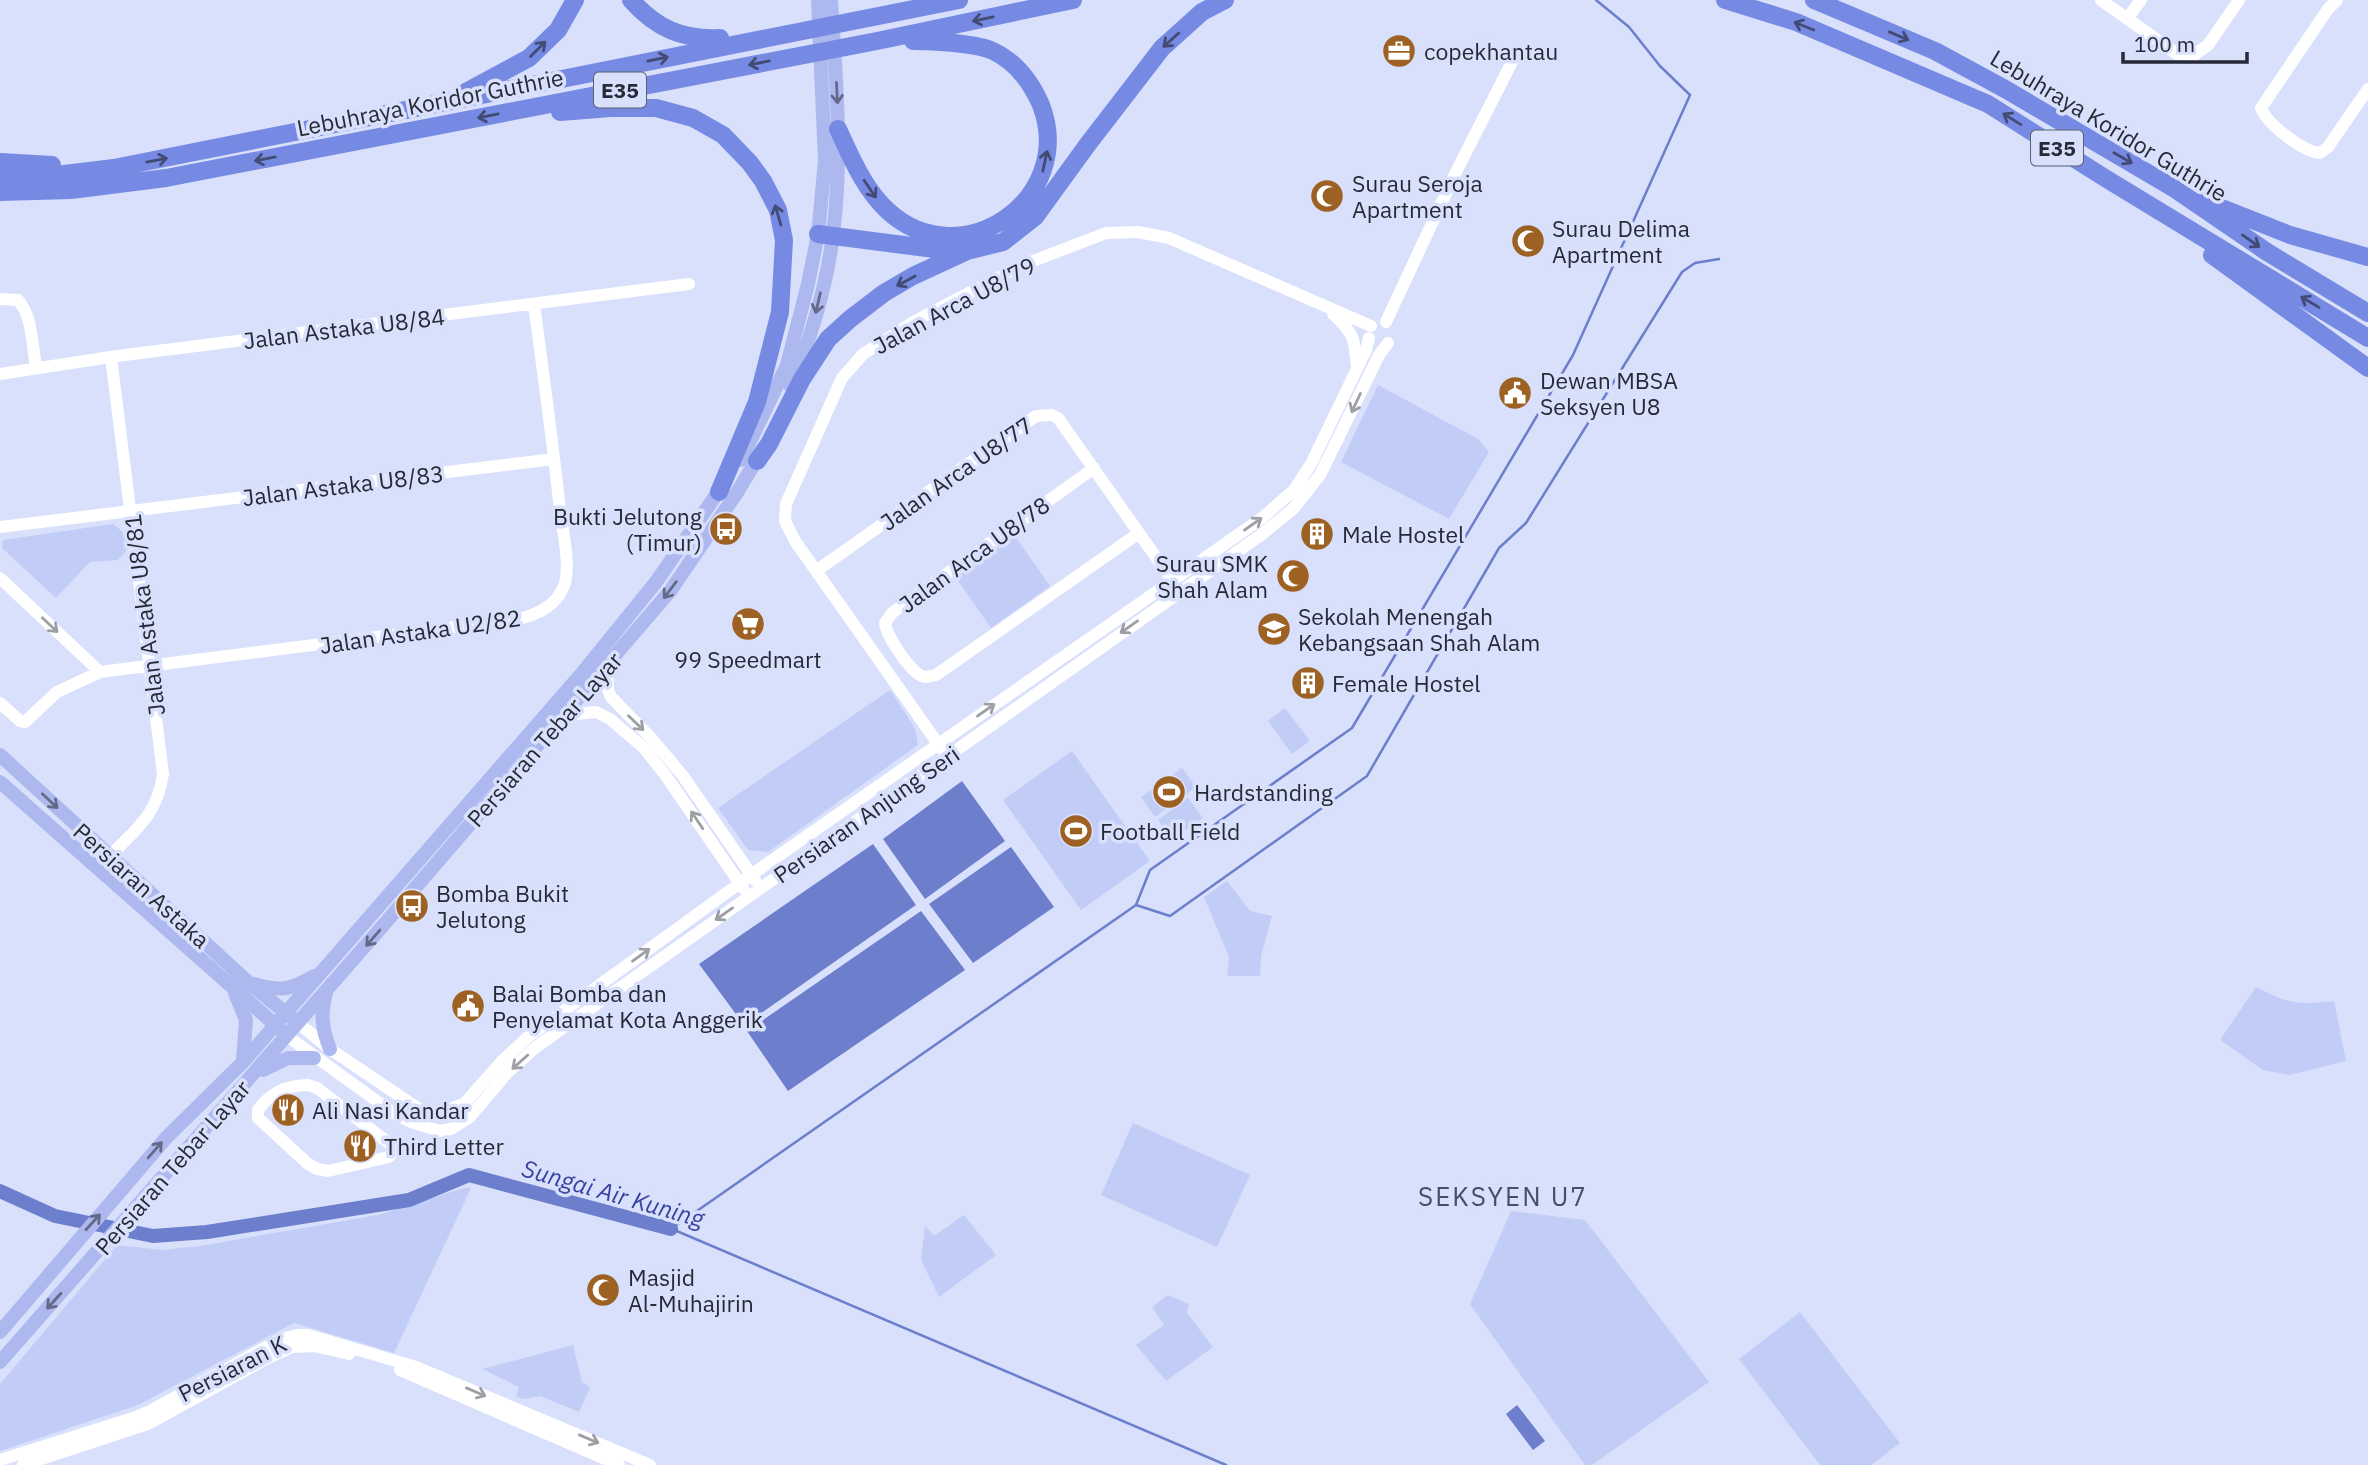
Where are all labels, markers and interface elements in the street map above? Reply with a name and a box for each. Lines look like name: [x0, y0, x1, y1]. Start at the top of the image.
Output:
one-way arrow: [972, 13, 995, 27]
one-way arrow: [1794, 18, 1816, 31]
scale bar: [2123, 21, 2247, 65]
one-way arrow: [1888, 30, 1910, 43]
text: 100 m: [2134, 30, 2195, 58]
one-way arrow: [1163, 32, 1180, 49]
office icon: copekhantau: [1380, 32, 1418, 70]
place label: copekhantau: [1424, 36, 1558, 66]
one-way arrow: [530, 41, 547, 58]
street label: Lebuhraya Koridor Guthrie: [1985, 42, 2233, 208]
one-way arrow: [646, 52, 669, 66]
one-way arrow: [748, 56, 771, 70]
street label: Lebuhraya Koridor Guthrie: [294, 61, 566, 143]
road number: E35: [594, 72, 646, 108]
one-way arrow: [831, 82, 844, 105]
one-way arrow: [477, 110, 500, 124]
one-way arrow: [2002, 111, 2022, 125]
road number: E35: [2031, 130, 2083, 166]
one-way arrow: [1038, 150, 1052, 173]
one-way arrow: [145, 152, 168, 166]
one-way arrow: [2112, 152, 2132, 166]
one-way arrow: [254, 153, 277, 166]
place label: Surau Seroja Apartment: [1352, 168, 1483, 224]
mosque icon: Surau Seroja Apartment: [1308, 177, 1346, 215]
one-way arrow: [863, 179, 878, 198]
one-way arrow: [771, 204, 784, 227]
place label: Surau Delima Apartment: [1552, 213, 1690, 269]
mosque icon: Surau Delima Apartment: [1509, 222, 1547, 260]
one-way arrow: [2241, 234, 2260, 249]
street label: Jalan Arca U8/79: [868, 250, 1040, 360]
one-way arrow: [896, 274, 916, 288]
one-way arrow: [811, 291, 824, 314]
one-way arrow: [2300, 295, 2320, 309]
street label: Jalan Astaka U8/84: [242, 301, 446, 355]
place label: Dewan MBSA Seksyen U8: [1540, 365, 1678, 421]
public building icon: Dewan MBSA Seksyen U8: [1496, 374, 1534, 412]
one-way arrow: [1349, 392, 1362, 413]
street label: Jalan Arca U8/77: [874, 409, 1038, 537]
street label: Jalan Astaka U8/83: [241, 458, 445, 512]
street label: Jalan Arca U8/78: [893, 489, 1055, 619]
place label: Bukti Jelutong (Timur): [553, 501, 702, 557]
bus stop icon: Bukti Jelutong (Timur): [707, 510, 745, 548]
street label: Jalan Astaka U8/81: [117, 513, 171, 717]
building icon: Male Hostel: [1298, 515, 1336, 553]
one-way arrow: [1243, 517, 1262, 531]
place label: Male Hostel: [1342, 519, 1464, 549]
place label: Surau SMK Shah Alam: [1156, 548, 1268, 604]
mosque icon: Surau SMK Shah Alam: [1274, 557, 1312, 595]
one-way arrow: [663, 580, 678, 598]
place label: Sekolah Menengah Kebangsaan Shah Alam: [1298, 601, 1540, 657]
street label: Jalan Astaka U2/82: [318, 602, 522, 660]
supermarket icon: 99 Speedmart: [729, 605, 767, 643]
school or university icon: Sekolah Menengah Kebangsaan Shah Alam: [1255, 610, 1293, 648]
one-way arrow: [41, 616, 58, 633]
one-way arrow: [1120, 620, 1139, 634]
place label: 99 Speedmart: [674, 644, 822, 674]
street label: Persiaran Tebar Layar: [460, 645, 629, 833]
building icon: Female Hostel: [1289, 664, 1327, 702]
place label: Female Hostel: [1332, 668, 1481, 698]
one-way arrow: [976, 703, 995, 717]
one-way arrow: [627, 715, 644, 732]
street label: Persiaran Anjung Seri: [767, 739, 965, 889]
sports icon: Hardstanding: [1150, 773, 1188, 811]
place label: Hardstanding: [1194, 777, 1333, 807]
one-way arrow: [41, 793, 59, 809]
one-way arrow: [690, 811, 704, 831]
sports icon: Football Field: [1057, 812, 1095, 850]
street label: Persiaran Astaka: [68, 816, 216, 954]
place label: Football Field: [1100, 816, 1240, 846]
place label: Bomba Bukit Jelutong: [436, 878, 569, 934]
bus stop icon: Bomba Bukit Jelutong: [393, 887, 431, 925]
one-way arrow: [715, 907, 734, 922]
one-way arrow: [365, 929, 381, 947]
one-way arrow: [631, 948, 650, 962]
place label: Balai Bomba dan Penyelamat Kota Anggerik: [492, 978, 763, 1034]
public building icon: Balai Bomba dan Penyelamat Kota Anggerik: [449, 987, 487, 1025]
one-way arrow: [512, 1053, 529, 1070]
street label: Persiaran Tebar Layar: [88, 1073, 257, 1261]
restaurant icon: Ali Nasi Kandar: [269, 1091, 307, 1129]
place label: Ali Nasi Kandar: [312, 1095, 469, 1125]
restaurant icon: Third Letter: [341, 1127, 379, 1165]
place label: Third Letter: [384, 1131, 504, 1161]
one-way arrow: [147, 1141, 163, 1159]
water label: Sungai Air Kuning: [518, 1152, 709, 1235]
district label: SEKSYEN U7: [1418, 1179, 1588, 1213]
one-way arrow: [85, 1213, 101, 1231]
place label: Masjid Al-Muhajirin: [628, 1262, 754, 1318]
mosque icon: Masjid Al-Muhajirin: [584, 1271, 622, 1309]
one-way arrow: [47, 1291, 63, 1309]
street label: Persiaran K: [173, 1328, 292, 1408]
one-way arrow: [465, 1386, 486, 1399]
one-way arrow: [577, 1433, 599, 1446]

